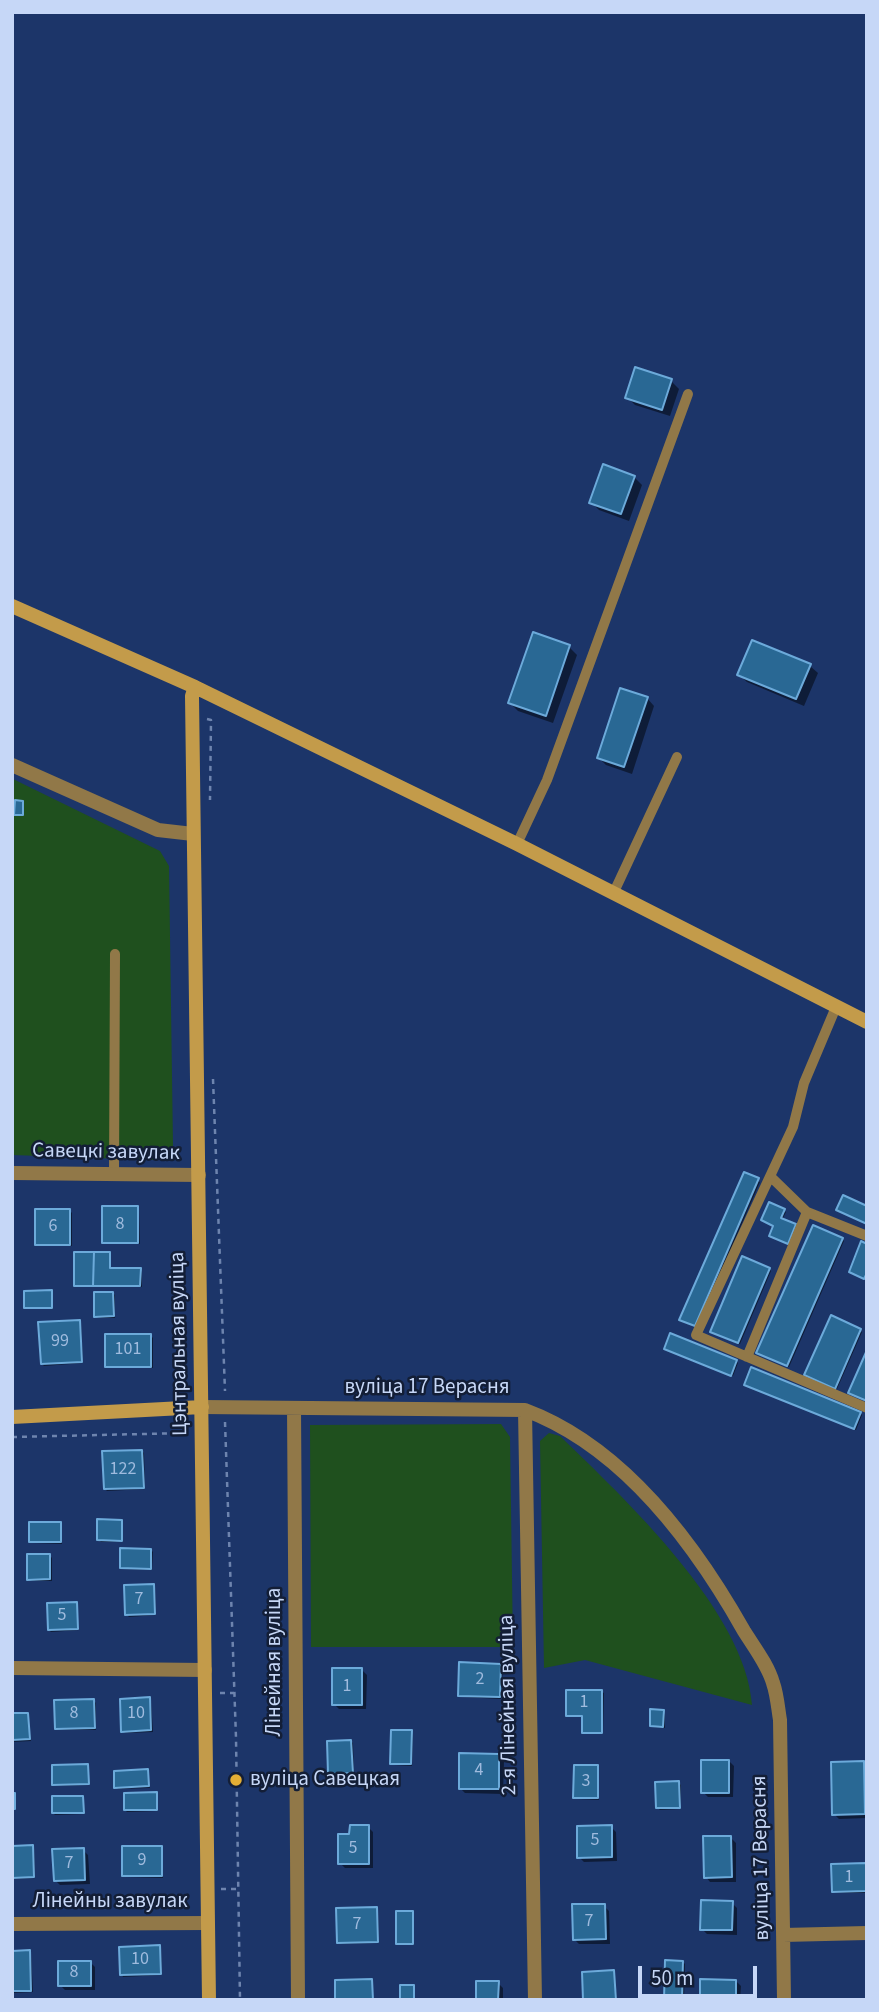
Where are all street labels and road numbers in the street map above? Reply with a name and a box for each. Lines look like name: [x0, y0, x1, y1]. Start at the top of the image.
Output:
street label: Савецкі завулак: [32, 1139, 180, 1167]
street label: Цэнтральная вуліца: [166, 1252, 194, 1436]
street label: вуліца 17 Верасня: [344, 1375, 510, 1401]
street label: Лінейная вуліца: [262, 1588, 288, 1736]
street label: 2-я Лінейная вуліца: [495, 1614, 523, 1796]
street label: вуліца 17 Верасня: [748, 1775, 776, 1941]
street label: Лінейны завулак: [32, 1889, 188, 1915]

